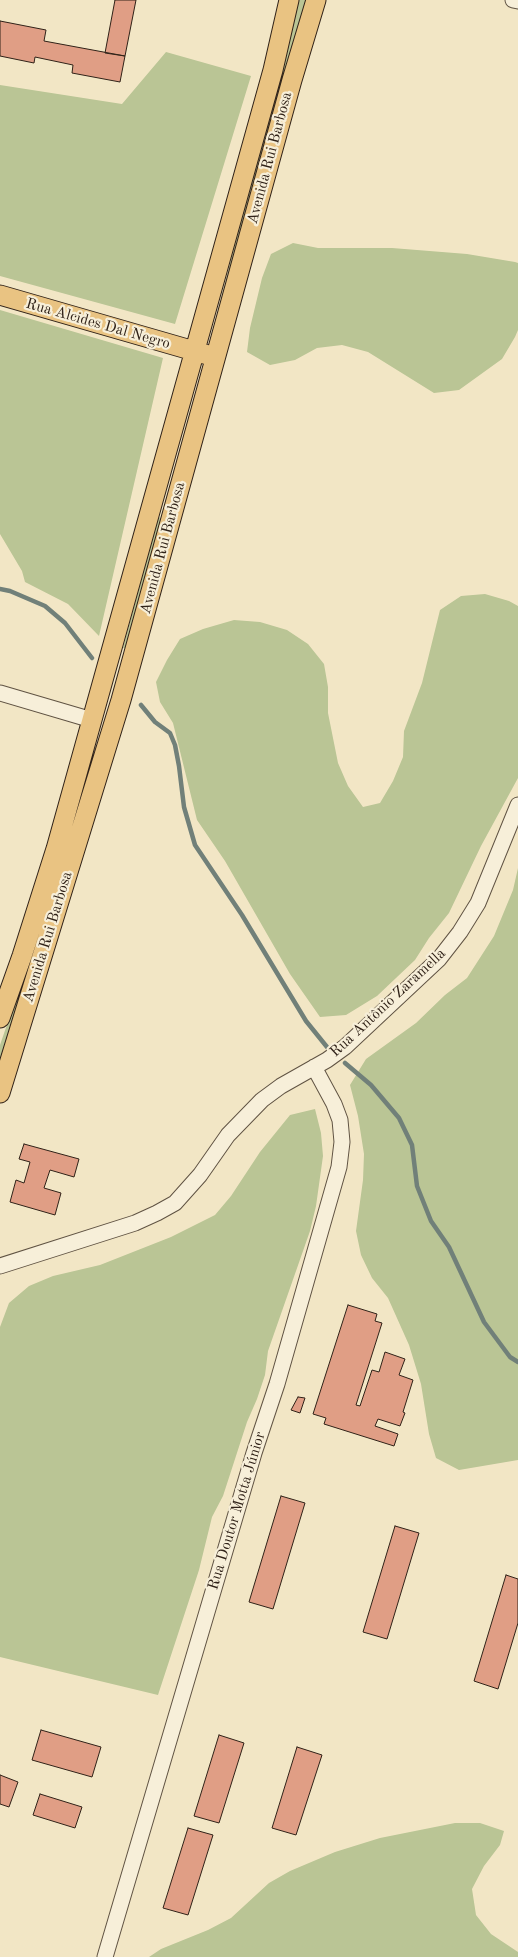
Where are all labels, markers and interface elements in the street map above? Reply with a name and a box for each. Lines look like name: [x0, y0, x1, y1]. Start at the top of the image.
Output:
street label: Avenida Rui Barbosa: [244, 90, 296, 226]
street label: Rua Alcides Dal Negro: [24, 295, 172, 353]
street label: Avenida Rui Barbosa: [137, 480, 189, 616]
street label: Avenida Rui Barbosa: [19, 869, 77, 1005]
street label: Rua Antônio Zaramella: [326, 945, 450, 1061]
street label: Rua Doutor Motta Júnior: [204, 1430, 270, 1592]

